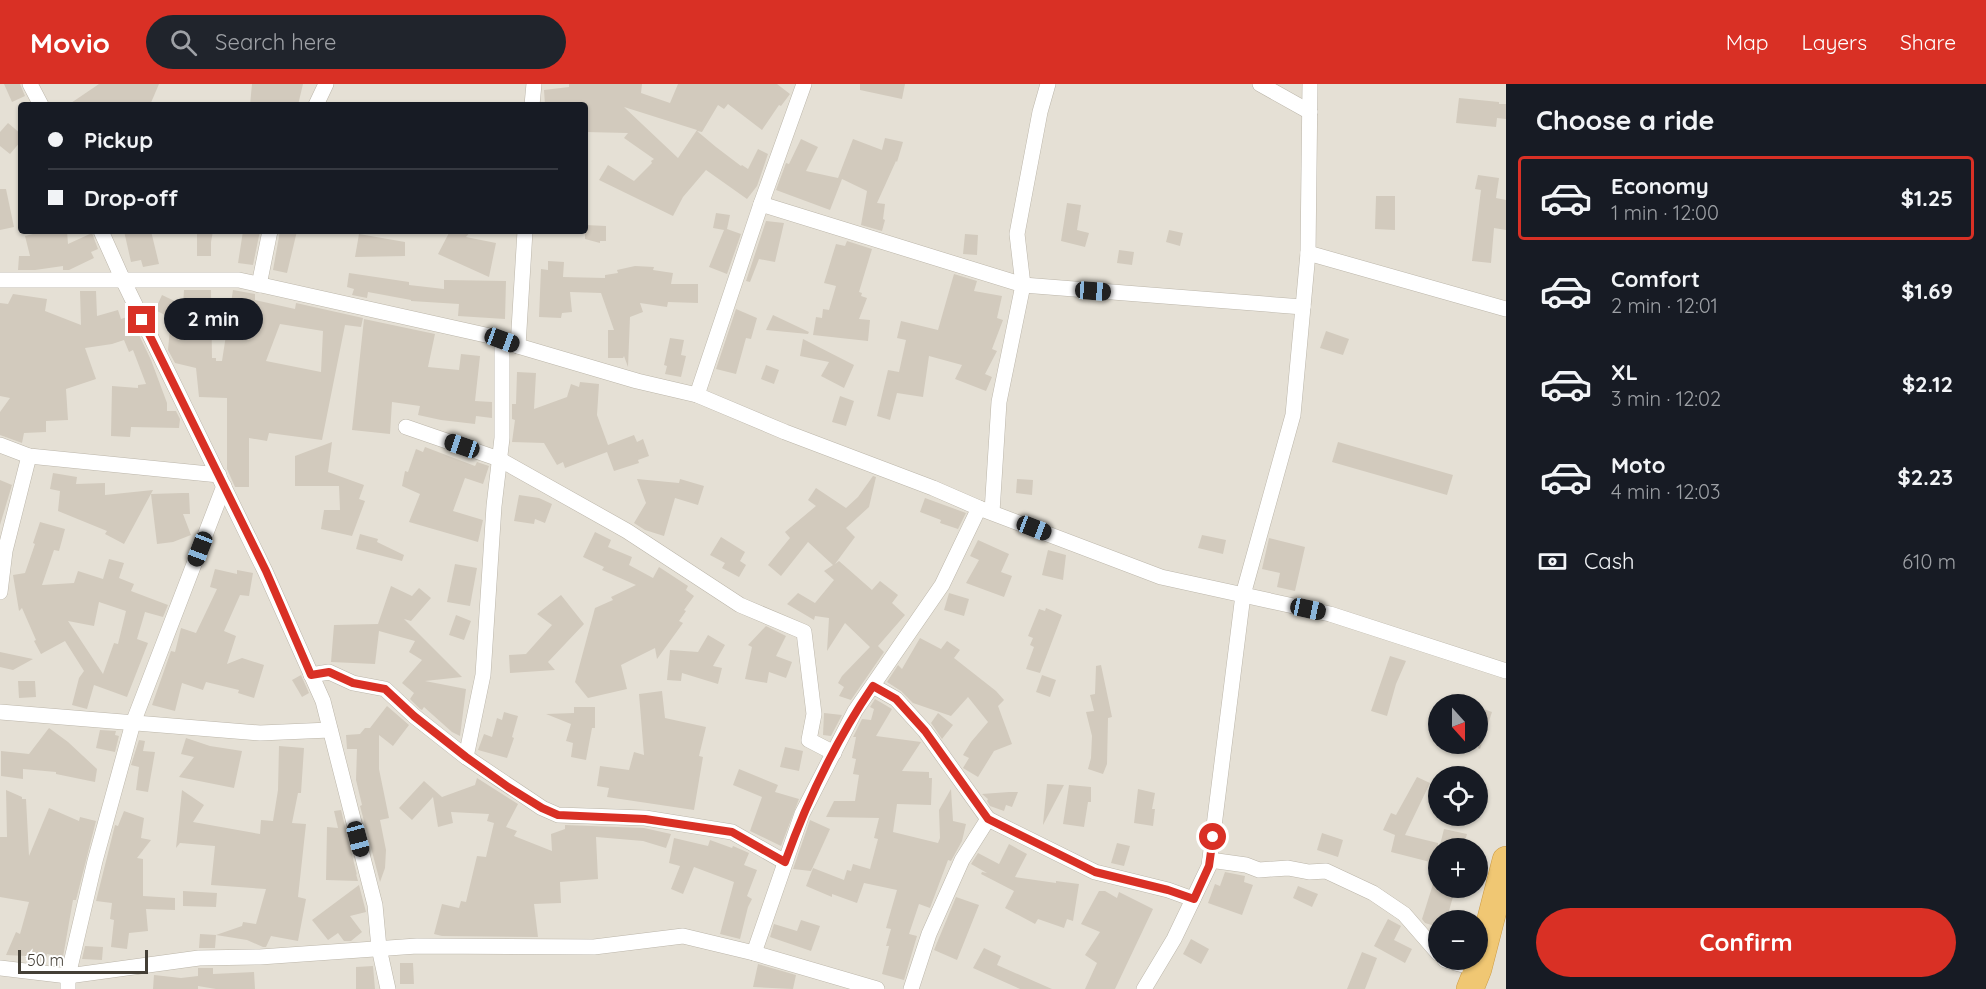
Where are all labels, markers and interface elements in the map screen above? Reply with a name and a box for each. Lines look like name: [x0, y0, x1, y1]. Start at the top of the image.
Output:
search box: [146, 15, 566, 69]
text: Movio: [30, 25, 110, 60]
icon: search: [167, 26, 200, 59]
text: Search here: [215, 28, 337, 56]
text: Map: [1726, 29, 1769, 55]
text: Layers: [1802, 29, 1867, 55]
text: Share: [1900, 29, 1956, 55]
text: Choose a ride: [1536, 103, 1714, 137]
text: Pickup: [84, 126, 153, 154]
icon: car: [1539, 171, 1593, 225]
text: Economy: [1611, 172, 1709, 200]
text: Drop-off: [84, 184, 178, 212]
text: $1.25: [1901, 184, 1953, 212]
text: 1 min · 12:00: [1611, 200, 1719, 225]
icon: car: [1539, 264, 1593, 318]
text: Comfort: [1611, 265, 1700, 293]
text: $1.69: [1901, 277, 1953, 305]
car: [1074, 281, 1112, 301]
text: 2 min · 12:01: [1611, 293, 1718, 318]
callout: 2 min: [163, 299, 262, 341]
route end: [128, 306, 155, 333]
text: 2 min: [187, 306, 240, 331]
car: [482, 325, 522, 355]
icon: car: [1539, 357, 1593, 411]
text: XL: [1611, 358, 1638, 386]
text: $2.12: [1902, 370, 1953, 398]
text: 3 min · 12:02: [1611, 386, 1721, 411]
car: [442, 432, 482, 460]
icon: car: [1539, 450, 1593, 504]
text: Moto: [1611, 451, 1665, 479]
text: $2.23: [1898, 463, 1953, 491]
text: 4 min · 12:03: [1611, 479, 1721, 504]
car: [1014, 513, 1054, 543]
car: [185, 529, 215, 569]
icon: cash: [1536, 545, 1569, 578]
text: Cash: [1584, 547, 1635, 575]
text: 610 m: [1902, 549, 1956, 574]
car: [1289, 596, 1327, 622]
north arrow: [1428, 694, 1488, 754]
map controls: [1428, 694, 1488, 970]
button: locate: [1428, 766, 1488, 826]
car: [345, 819, 371, 859]
route start: [1199, 823, 1226, 850]
button: +: [1428, 838, 1488, 898]
button: Confirm: [1536, 908, 1956, 977]
button: −: [1428, 910, 1488, 970]
scale bar: [18, 947, 148, 974]
text: 50 m: [27, 950, 64, 970]

